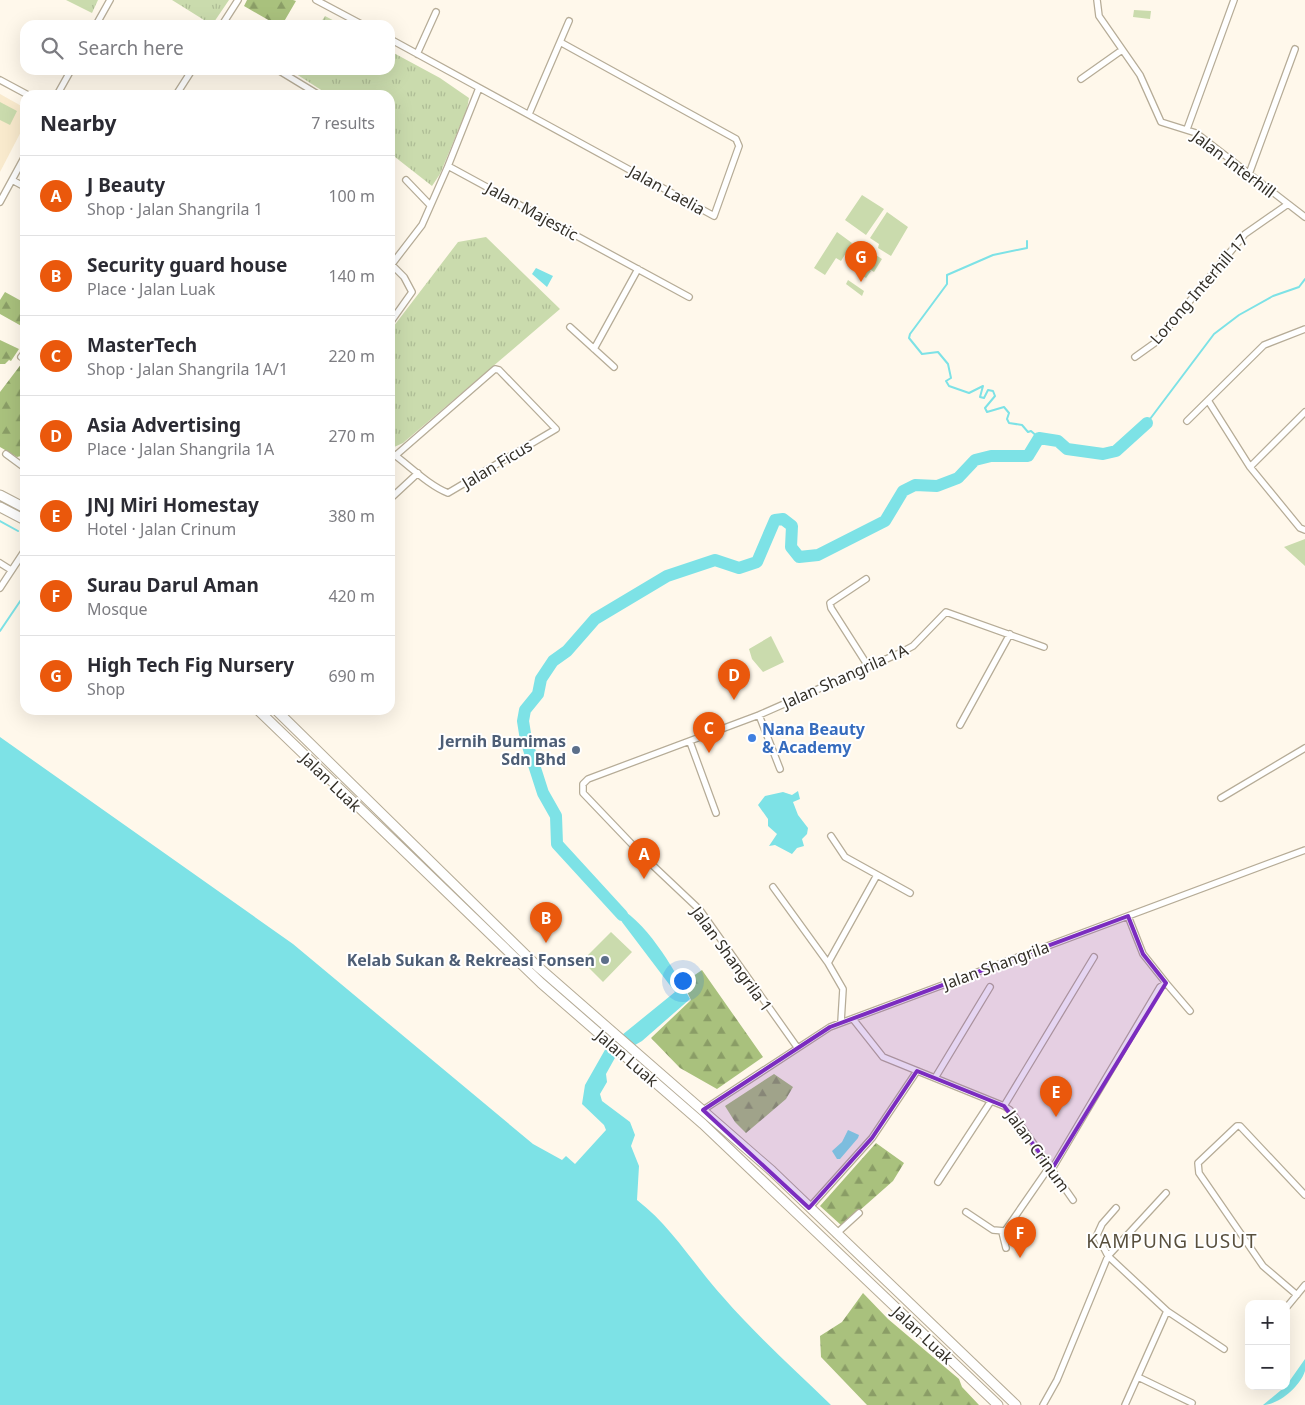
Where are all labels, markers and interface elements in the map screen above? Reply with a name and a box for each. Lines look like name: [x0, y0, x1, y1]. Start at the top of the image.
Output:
search box: [20, 20, 395, 75]
icon: search: [38, 34, 66, 62]
text: Search here: [78, 35, 184, 61]
text: Nearby: [40, 109, 116, 137]
text: 7 results: [311, 112, 375, 134]
street label: Jalan Interhill: [1186, 124, 1280, 203]
street label: Jalan Laelia: [623, 159, 709, 220]
text: J Beauty: [87, 172, 165, 198]
street label: Jalan Majestic: [480, 176, 582, 246]
text: A: [50, 185, 62, 207]
text: 100 m: [328, 185, 375, 207]
text: Shop · Jalan Shangrila 1: [87, 198, 263, 220]
street label: Lorong Interhill 17: [1145, 229, 1253, 349]
pin: G: [845, 241, 877, 282]
text: Security guard house: [87, 252, 287, 278]
text: B: [51, 265, 61, 287]
text: 140 m: [328, 265, 375, 287]
text: Place · Jalan Luak: [87, 278, 215, 300]
text: MasterTech: [87, 332, 197, 358]
text: C: [51, 345, 61, 367]
text: 220 m: [328, 345, 375, 367]
text: Shop · Jalan Shangrila 1A/1: [87, 358, 288, 380]
text: Asia Advertising: [87, 412, 241, 438]
text: D: [50, 425, 62, 447]
text: 270 m: [328, 425, 375, 447]
street label: Jalan Ficus: [456, 434, 536, 495]
text: Place · Jalan Shangrila 1A: [87, 438, 274, 460]
text: JNJ Miri Homestay: [87, 492, 259, 518]
text: E: [52, 505, 60, 527]
text: 380 m: [328, 505, 375, 527]
text: Hotel · Jalan Crinum: [87, 518, 236, 540]
text: Surau Darul Aman: [87, 572, 259, 598]
text: F: [52, 585, 60, 607]
text: 420 m: [328, 585, 375, 607]
text: Mosque: [87, 598, 148, 620]
street label: Jalan Shangrila 1A: [777, 638, 912, 714]
text: High Tech Fig Nursery: [87, 652, 294, 678]
pin: D: [718, 659, 750, 700]
text: G: [50, 665, 62, 687]
text: 690 m: [328, 665, 375, 687]
text: Shop: [87, 678, 125, 700]
pin: C: [693, 712, 725, 753]
place label: Nana Beauty & Academy: [762, 718, 866, 758]
place label: Jernih Bumimas Sdn Bhd: [438, 730, 566, 770]
marker: Nana Beauty & Academy: [746, 732, 758, 744]
marker: Jernih Bumimas Sdn Bhd: [570, 744, 582, 756]
street label: Jalan Luak: [294, 746, 366, 817]
pin: A: [628, 838, 660, 879]
street label: Jalan Shangrila 1: [685, 900, 778, 1016]
pin: B: [530, 902, 562, 943]
street label: Jalan Shangrila: [938, 936, 1052, 995]
place label: Kelab Sukan & Rekreasi Fonsen: [347, 949, 595, 971]
marker: Kelab Sukan & Rekreasi Fonsen: [599, 954, 611, 966]
your location: [670, 968, 696, 994]
street label: Jalan Luak: [589, 1023, 663, 1092]
pin: E: [1040, 1076, 1072, 1117]
street label: Jalan Crinum: [1000, 1104, 1075, 1196]
pin: F: [1004, 1217, 1036, 1258]
district label: KAMPUNG LUSUT: [1086, 1228, 1258, 1254]
street label: Jalan Luak: [886, 1300, 959, 1369]
map controls: [1245, 1300, 1290, 1390]
button: +: [1245, 1300, 1290, 1345]
button: −: [1245, 1345, 1290, 1390]

